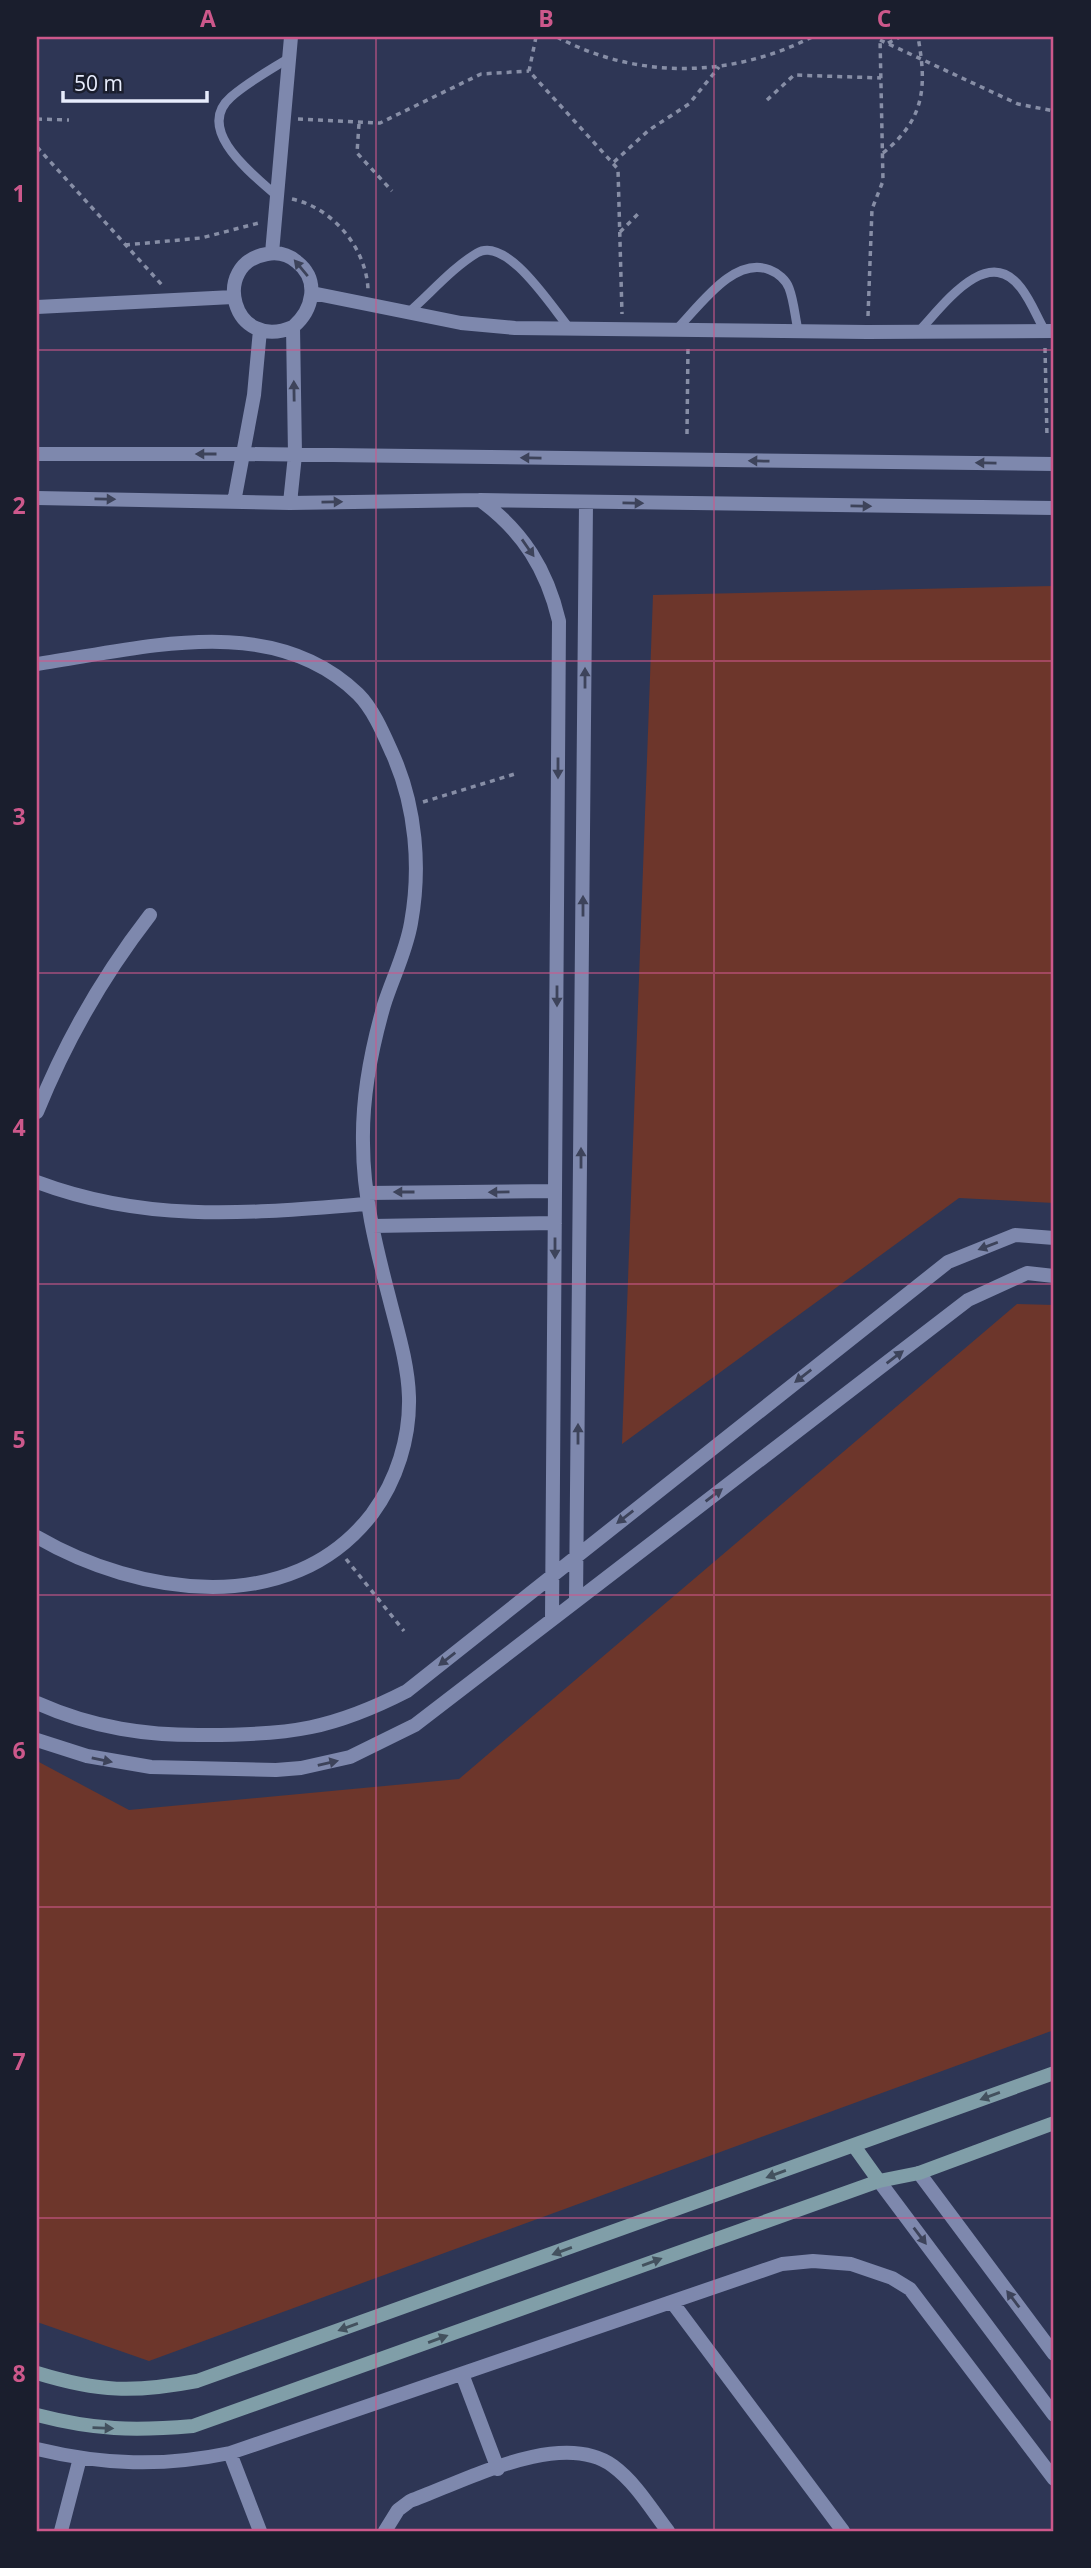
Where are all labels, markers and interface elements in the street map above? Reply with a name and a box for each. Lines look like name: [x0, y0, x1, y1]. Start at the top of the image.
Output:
text: A: [200, 2, 216, 34]
text: B: [538, 2, 554, 34]
text: C: [877, 2, 891, 34]
scale bar: [63, 60, 206, 104]
text: 50 m: [74, 69, 123, 97]
text: 1: [12, 177, 26, 209]
one-way arrow: [293, 259, 309, 277]
one-way arrow: [288, 379, 300, 401]
one-way arrow: [194, 448, 216, 460]
one-way arrow: [520, 452, 542, 463]
one-way arrow: [747, 455, 769, 466]
one-way arrow: [975, 458, 997, 469]
text: 2: [12, 489, 26, 521]
one-way arrow: [94, 494, 116, 505]
one-way arrow: [322, 497, 344, 508]
one-way arrow: [623, 498, 645, 509]
one-way arrow: [850, 500, 872, 512]
one-way arrow: [521, 539, 535, 557]
one-way arrow: [579, 667, 591, 689]
one-way arrow: [552, 757, 564, 779]
text: 3: [12, 800, 26, 832]
one-way arrow: [577, 895, 589, 917]
one-way arrow: [551, 985, 563, 1007]
text: 4: [12, 1111, 26, 1143]
one-way arrow: [575, 1147, 587, 1169]
one-way arrow: [487, 1186, 509, 1198]
one-way arrow: [393, 1187, 415, 1198]
one-way arrow: [549, 1237, 561, 1259]
one-way arrow: [978, 1240, 999, 1251]
one-way arrow: [885, 1349, 903, 1364]
one-way arrow: [795, 1368, 812, 1383]
text: 5: [12, 1423, 26, 1455]
one-way arrow: [573, 1423, 584, 1445]
one-way arrow: [705, 1488, 723, 1502]
one-way arrow: [616, 1510, 634, 1524]
one-way arrow: [439, 1651, 456, 1666]
text: 6: [12, 1734, 26, 1766]
one-way arrow: [91, 1754, 113, 1765]
one-way arrow: [317, 1757, 339, 1768]
text: 7: [12, 2045, 26, 2077]
one-way arrow: [980, 2091, 1001, 2102]
one-way arrow: [766, 2169, 787, 2180]
one-way arrow: [912, 2227, 926, 2245]
one-way arrow: [552, 2246, 573, 2257]
one-way arrow: [642, 2256, 663, 2267]
one-way arrow: [1006, 2291, 1021, 2309]
one-way arrow: [337, 2322, 358, 2333]
one-way arrow: [428, 2334, 449, 2345]
text: 8: [12, 2357, 26, 2389]
one-way arrow: [93, 2423, 115, 2434]

